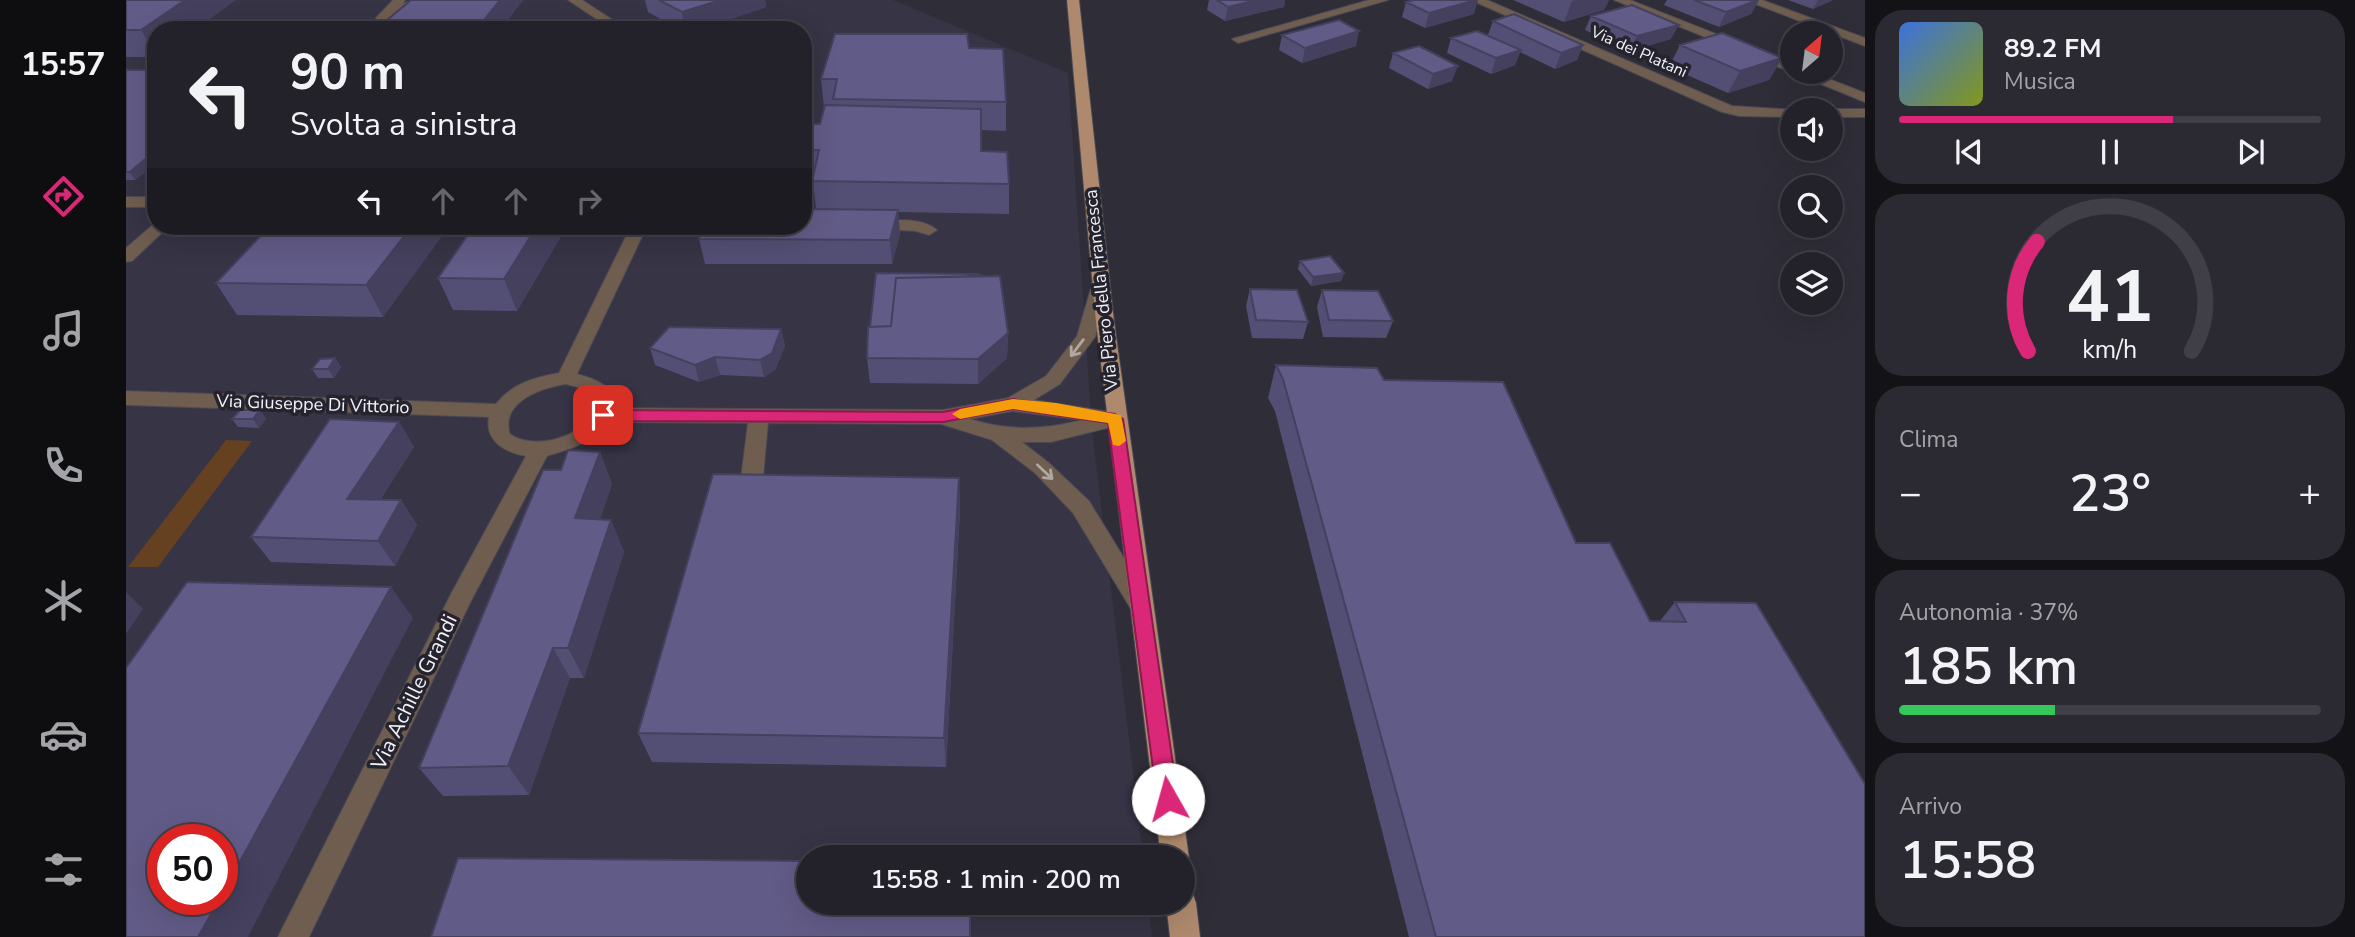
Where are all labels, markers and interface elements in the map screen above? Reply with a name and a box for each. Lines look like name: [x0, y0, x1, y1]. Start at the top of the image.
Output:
street label: Via dei Platani: [1586, 21, 1691, 83]
north arrow: [1780, 21, 1843, 84]
map controls: [1780, 21, 1843, 315]
text: 89.2 FM: [2004, 31, 2101, 66]
text: 90 m: [290, 39, 405, 106]
text: 15:57: [21, 43, 105, 86]
icon: left: [175, 49, 266, 140]
text: Musica: [2004, 66, 2076, 97]
button: sound: [1780, 98, 1843, 161]
text: Svolta a sinistra: [290, 103, 517, 146]
icon: previous: [1950, 133, 1988, 171]
icon: pause: [2091, 133, 2129, 171]
icon: next: [2232, 133, 2270, 171]
icon: directions: [39, 172, 88, 221]
button: search: [1780, 175, 1843, 238]
icon: left: [351, 182, 389, 220]
icon: ahead: [424, 182, 462, 220]
icon: ahead: [497, 182, 535, 220]
icon: right: [570, 182, 608, 220]
street label: Via Piero della Francesca: [1079, 188, 1124, 393]
text: 41: [2066, 247, 2154, 347]
button: layers: [1780, 252, 1843, 315]
icon: music: [39, 306, 88, 355]
text: km/h: [2082, 333, 2138, 367]
one-way arrow: [1070, 338, 1085, 357]
pin: [573, 385, 633, 445]
street label: Via Giuseppe Di Vittorio: [215, 389, 410, 419]
icon: arrive: [584, 396, 622, 434]
text: Clima: [1899, 424, 1959, 455]
icon: phone: [39, 441, 88, 490]
text: 23°: [2069, 458, 2151, 529]
one-way arrow: [1036, 463, 1053, 480]
text: −: [1899, 468, 1922, 519]
text: +: [2298, 468, 2321, 519]
icon: climate: [39, 576, 88, 625]
text: Autonomia · 37%: [1899, 597, 2079, 628]
street label: Via Achille Grandi: [364, 610, 464, 775]
text: 185 km: [1899, 631, 2078, 702]
icon: car: [39, 710, 88, 759]
position arrow: [1131, 762, 1205, 836]
text: Arrivo: [1899, 791, 1962, 822]
speed limit sign: 50: [147, 824, 238, 915]
text: 15:58: [1899, 825, 2036, 896]
icon: filters: [39, 845, 88, 894]
text: 15:58 · 1 min · 200 m: [870, 862, 1121, 897]

